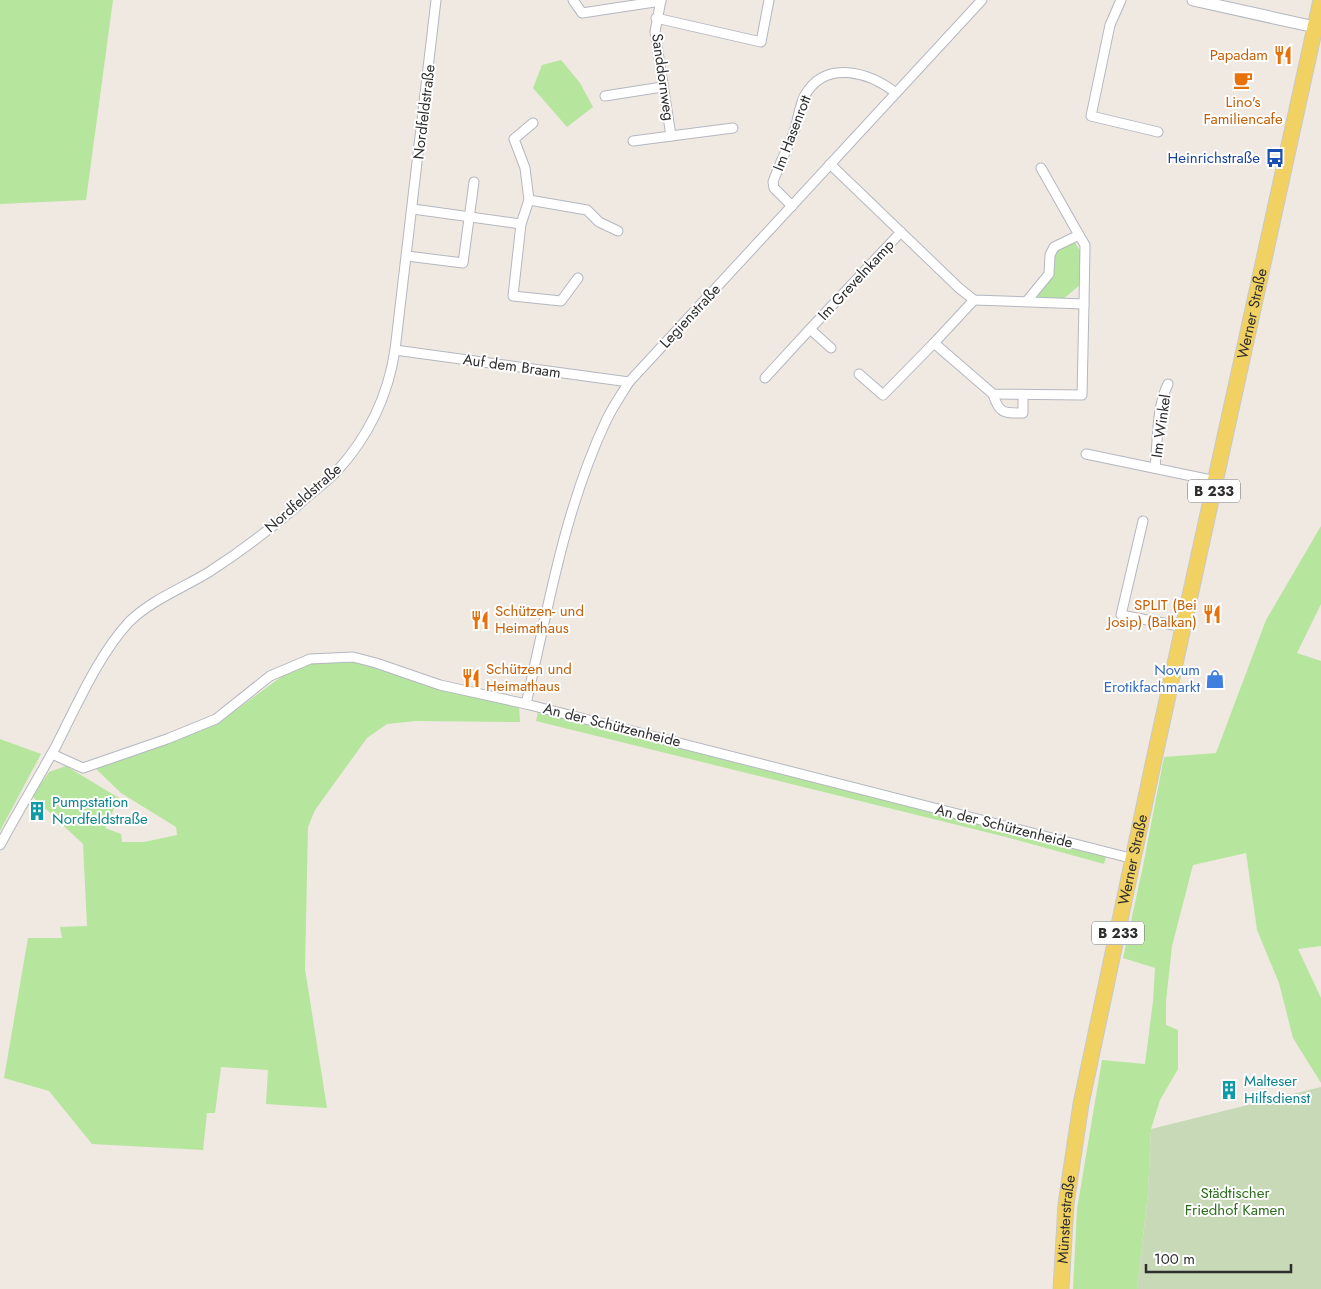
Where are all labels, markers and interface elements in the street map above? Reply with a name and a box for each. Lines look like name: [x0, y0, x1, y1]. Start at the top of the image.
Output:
street label: Sanddornweg: [646, 32, 680, 122]
place label: Papadam: [1210, 44, 1268, 66]
restaurant icon: Papadam: [1272, 44, 1294, 66]
street label: Nordfeldstraße: [407, 63, 441, 161]
cafe icon: Lino's Familiencafe: [1232, 69, 1254, 91]
street label: Im Hasenrott: [767, 91, 817, 174]
place label: Lino's Familiencafe: [1203, 91, 1283, 130]
place label: Heinrichstraße: [1167, 147, 1260, 169]
bus stop icon: Heinrichstraße: [1264, 147, 1286, 169]
street label: Im Grevelnkamp: [813, 234, 900, 325]
street label: Werner Straße: [1231, 266, 1273, 361]
street label: Legienstraße: [654, 279, 726, 353]
street label: Auf dem Braam: [462, 348, 562, 384]
street label: Im Winkel: [1146, 393, 1176, 459]
street label: Nordfeldstraße: [260, 458, 347, 538]
road number: B 233: [1188, 480, 1240, 502]
place label: SPLIT (Bei Josip) (Balkan): [1106, 594, 1197, 633]
place label: Schützen- und Heimathaus: [495, 600, 584, 639]
restaurant icon: SPLIT (Bei Josip) (Balkan): [1201, 603, 1223, 625]
restaurant icon: Schützen- und Heimathaus: [469, 609, 491, 631]
place label: Schützen und Heimathaus: [486, 658, 572, 697]
place label: Novum Erotikfachmarkt: [1104, 659, 1200, 698]
restaurant icon: Schützen und Heimathaus: [460, 667, 482, 689]
shop icon: Novum Erotikfachmarkt: [1204, 668, 1226, 690]
street label: An der Schützenheide: [541, 697, 683, 753]
place label: Pumpstation Nordfeldstraße: [52, 791, 148, 830]
street label: An der Schützenheide: [933, 798, 1075, 854]
building icon: Pumpstation Nordfeldstraße: [26, 800, 48, 822]
street label: Werner Straße: [1112, 812, 1153, 907]
road number: B 233: [1092, 921, 1144, 944]
place label: Malteser Hilfsdienst: [1244, 1070, 1311, 1109]
building icon: Malteser Hilfsdienst: [1218, 1079, 1240, 1101]
street label: Münsterstraße: [1052, 1173, 1081, 1264]
park label: Städtischer Friedhof Kamen: [1185, 1182, 1285, 1221]
scale bar: [1146, 1242, 1291, 1274]
text: 100 m: [1154, 1248, 1195, 1270]

